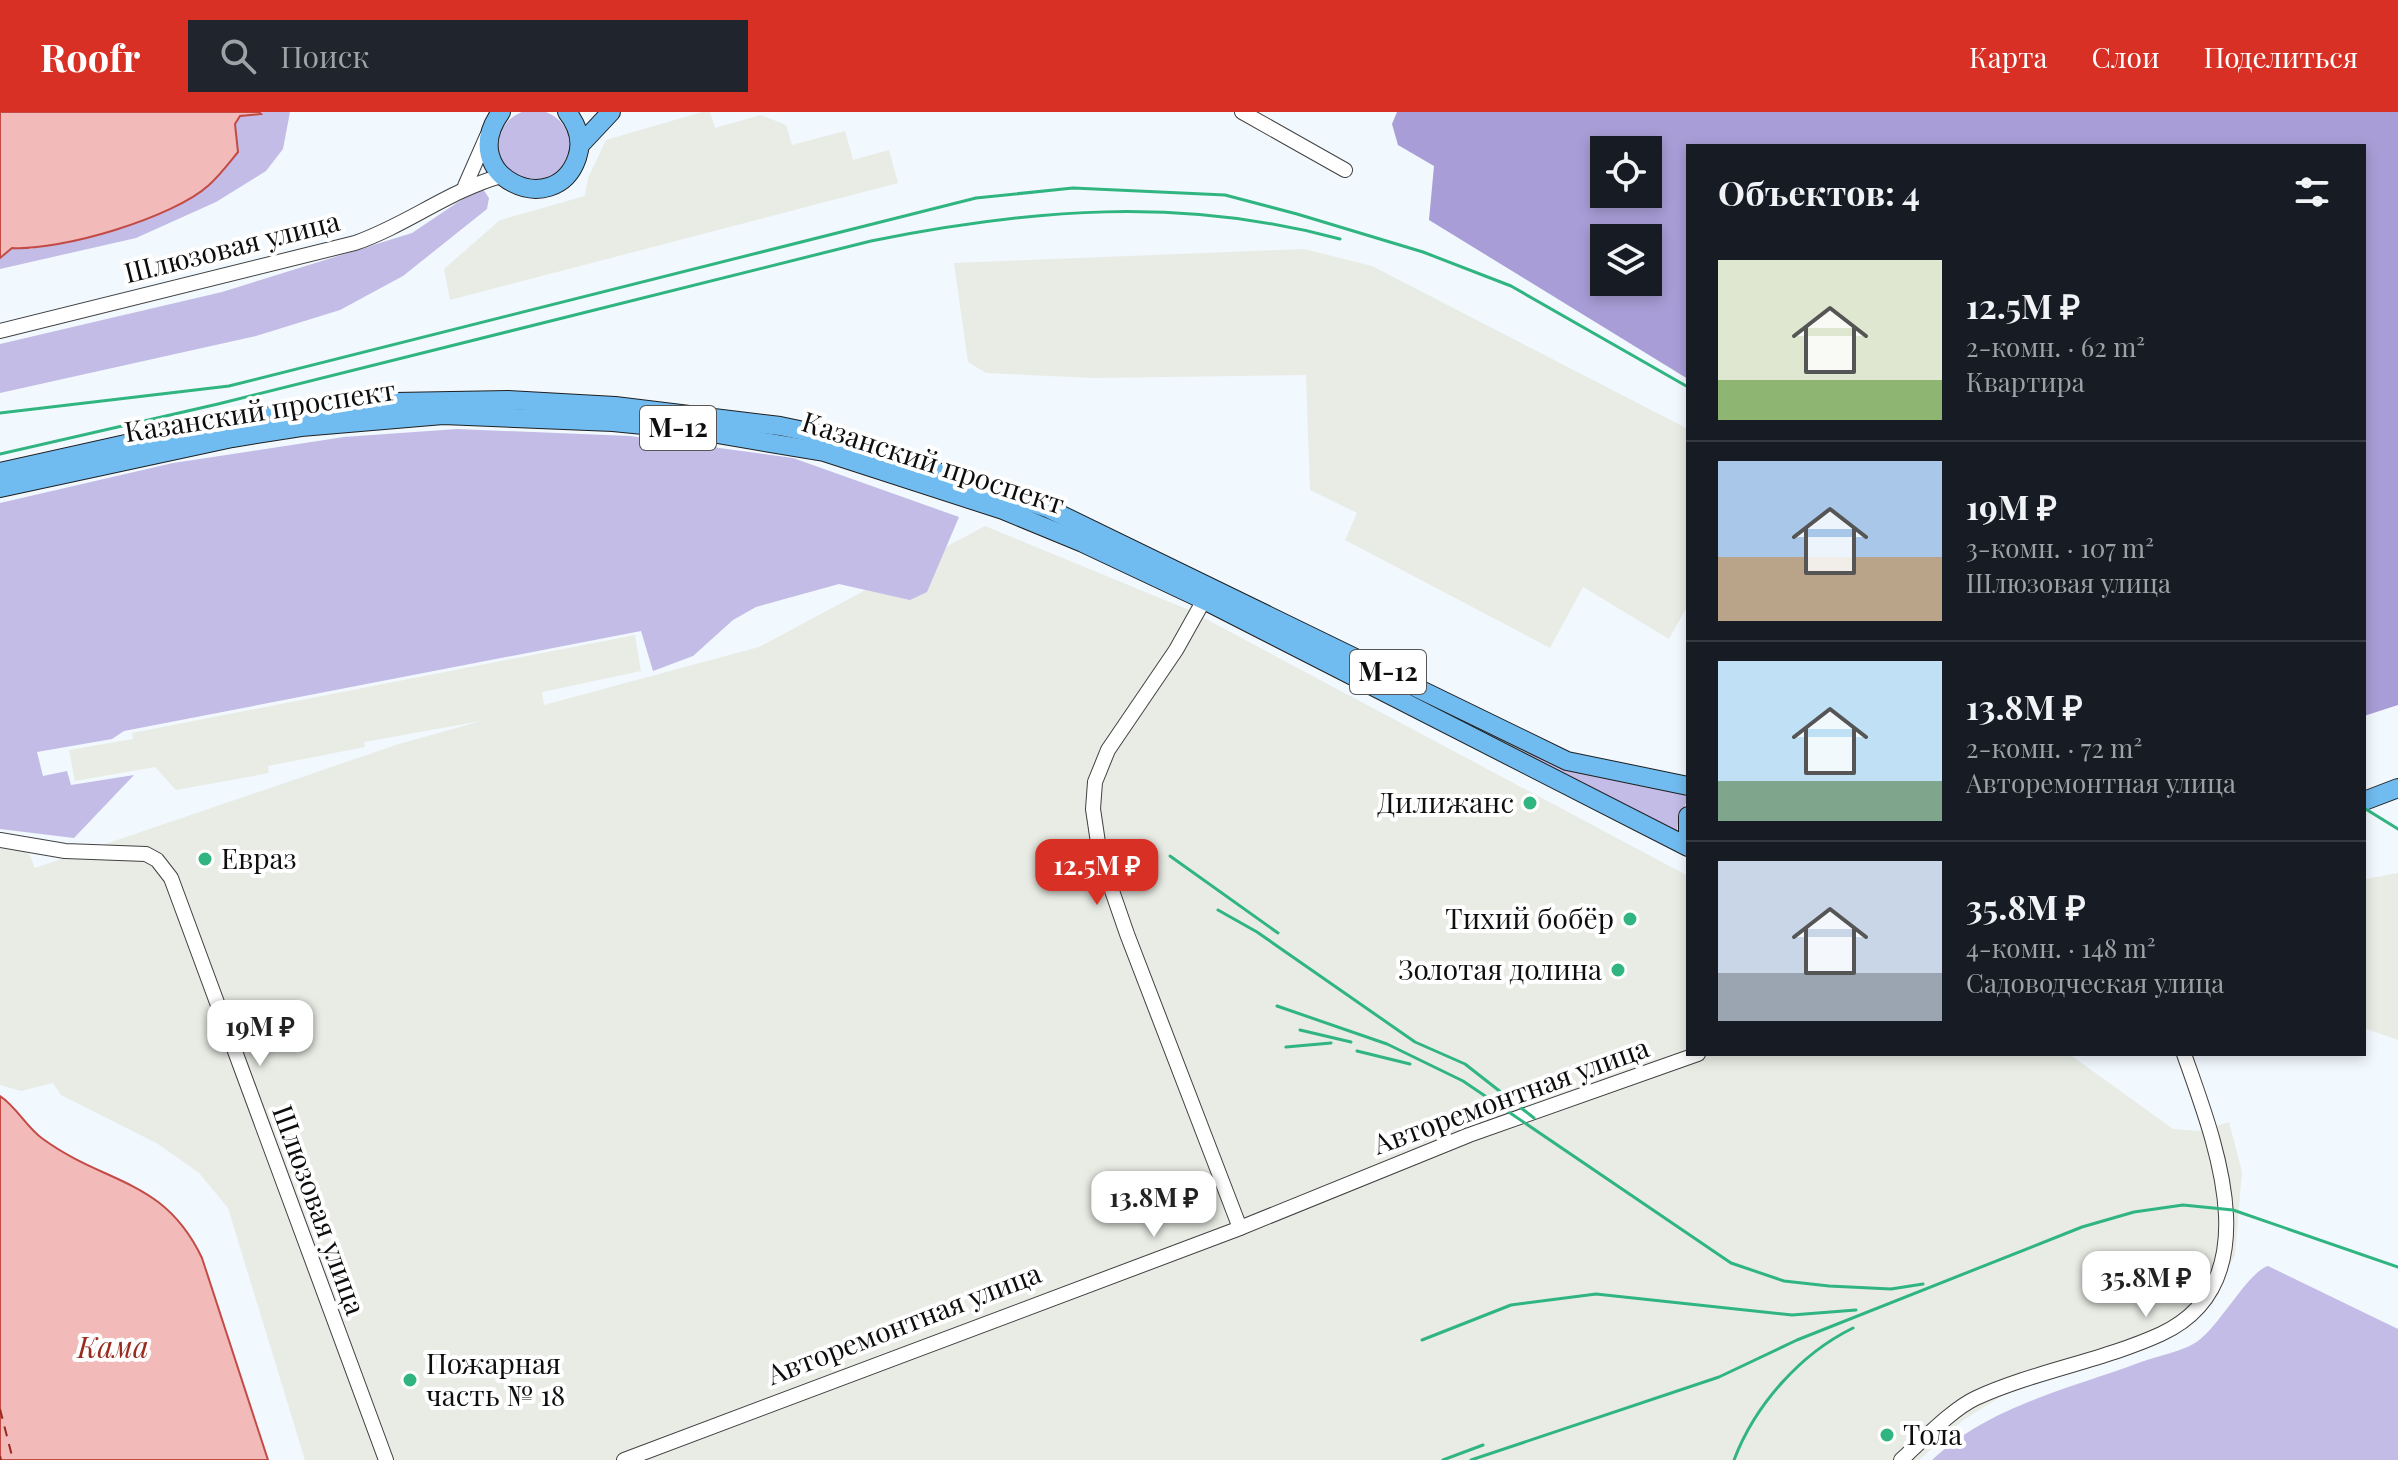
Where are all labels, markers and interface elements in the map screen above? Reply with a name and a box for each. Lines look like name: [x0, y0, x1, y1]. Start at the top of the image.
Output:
search box: [188, 20, 748, 92]
text: Roofr: [40, 31, 140, 82]
icon: search: [216, 34, 260, 78]
text: Поиск: [280, 36, 370, 76]
text: Карта: [1969, 38, 2048, 75]
text: Слои: [2092, 38, 2159, 75]
text: Поделиться: [2203, 38, 2358, 75]
map controls: [1590, 136, 1662, 296]
button: locate: [1590, 136, 1662, 208]
text: Объектов: 4: [1718, 169, 1920, 215]
icon: filters: [2290, 170, 2334, 214]
street label: Шлюзовая улица: [120, 201, 343, 290]
button: layers: [1590, 224, 1662, 296]
text: 12.5M ₽: [1966, 282, 2080, 328]
icon: home: [1782, 292, 1878, 388]
text: 2-комн. · 62 m²: [1966, 329, 2145, 364]
text: Квартира: [1966, 364, 2085, 399]
street label: Казанский проспект: [122, 370, 398, 449]
street label: Казанский проспект: [798, 402, 1069, 521]
road number: М-12: [640, 406, 716, 450]
text: 19M ₽: [1966, 483, 2057, 529]
icon: home: [1782, 493, 1878, 589]
text: 3-комн. · 107 m²: [1966, 530, 2154, 565]
text: Шлюзовая улица: [1966, 565, 2171, 600]
road number: М-12: [1350, 650, 1426, 694]
text: 13.8M ₽: [1966, 683, 2083, 729]
icon: home: [1782, 693, 1878, 789]
text: 2-комн. · 72 m²: [1966, 730, 2142, 765]
text: Авторемонтная улица: [1966, 765, 2236, 800]
place label: Дилижанс: [1377, 783, 1514, 820]
marker: Дилижанс: [1521, 794, 1539, 812]
place label: Евраз: [221, 839, 297, 876]
pin: 12.5M ₽: [1023, 839, 1171, 907]
text: 12.5M ₽: [1053, 847, 1141, 882]
marker: Евраз: [196, 850, 214, 868]
text: 35.8M ₽: [1966, 883, 2086, 929]
icon: home: [1782, 893, 1878, 989]
place label: Тихий бобёр: [1445, 899, 1614, 936]
marker: Тихий бобёр: [1621, 910, 1639, 928]
text: 4-комн. · 148 m²: [1966, 930, 2156, 965]
place label: Золотая долина: [1398, 950, 1602, 987]
marker: Золотая долина: [1609, 961, 1627, 979]
text: Садоводческая улица: [1966, 965, 2224, 1000]
pin: 19M ₽: [204, 1000, 316, 1068]
text: 19M ₽: [225, 1008, 295, 1043]
street label: Авторемонтная улица: [1367, 1027, 1653, 1162]
street label: Шлюзовая улица: [265, 1099, 376, 1320]
pin: 13.8M ₽: [1080, 1171, 1228, 1239]
text: 13.8M ₽: [1109, 1179, 1199, 1214]
pin: 35.8M ₽: [2072, 1251, 2220, 1319]
street label: Авторемонтная улица: [760, 1253, 1046, 1392]
text: 35.8M ₽: [2100, 1259, 2192, 1294]
water label: Кама: [76, 1326, 149, 1366]
place label: Пожарная часть № 18: [426, 1344, 565, 1413]
marker: Пожарная часть № 18: [401, 1371, 419, 1389]
place label: Тола: [1903, 1415, 1962, 1452]
marker: Тола: [1878, 1426, 1896, 1444]

